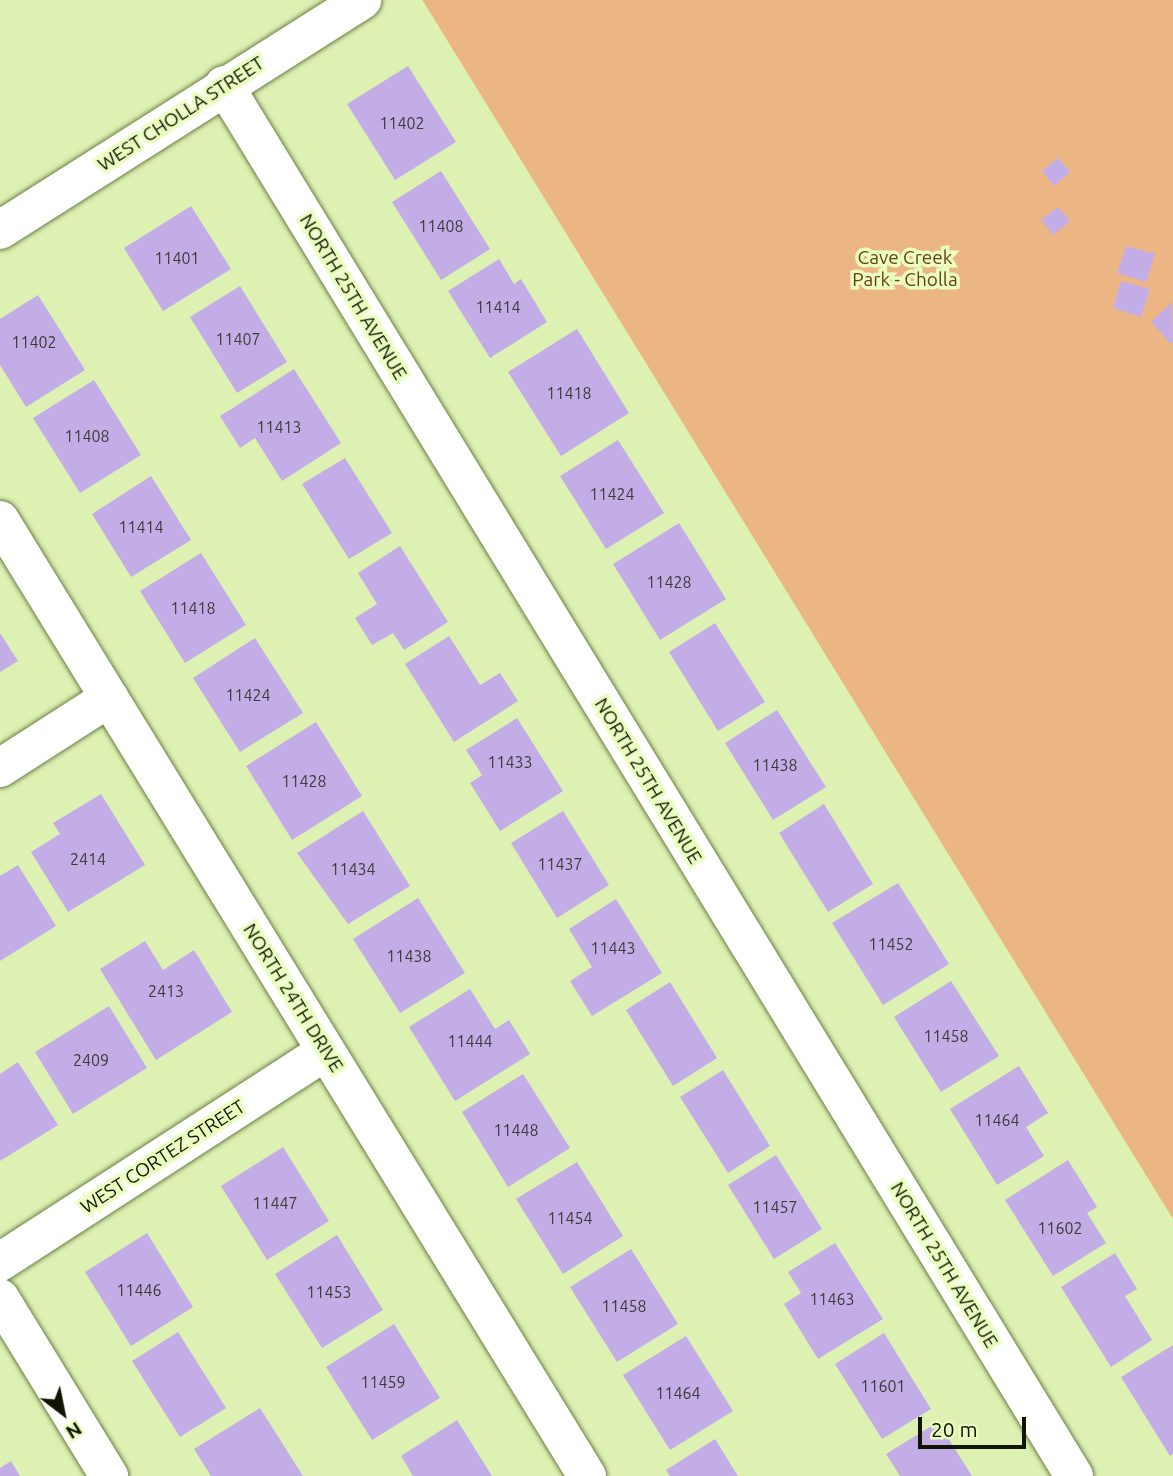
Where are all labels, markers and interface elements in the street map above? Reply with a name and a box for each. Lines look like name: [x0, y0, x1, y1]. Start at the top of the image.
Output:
street label: WEST CHOLLA STREET: [94, 52, 268, 176]
house number: 11402: [379, 113, 425, 133]
street label: NORTH 25TH AVENUE: [295, 210, 411, 384]
house number: 11408: [418, 216, 464, 236]
park label: Cave Creek Park - Cholla: [852, 247, 958, 291]
house number: 11401: [154, 248, 200, 268]
house number: 11414: [475, 297, 521, 317]
house number: 11407: [215, 329, 261, 349]
house number: 11402: [11, 332, 57, 352]
house number: 11418: [546, 383, 592, 403]
house number: 11413: [256, 417, 302, 437]
house number: 11408: [64, 426, 110, 446]
house number: 11424: [589, 484, 635, 504]
house number: 11414: [118, 517, 164, 537]
house number: 11428: [646, 572, 692, 592]
house number: 11418: [170, 598, 216, 618]
house number: 11424: [225, 685, 271, 705]
street label: NORTH 25TH AVENUE: [590, 694, 706, 868]
house number: 11433: [487, 752, 533, 772]
house number: 11438: [752, 755, 798, 775]
house number: 11428: [281, 771, 327, 791]
house number: 2414: [70, 849, 106, 869]
house number: 11437: [537, 854, 583, 874]
house number: 11434: [330, 859, 376, 879]
street label: NORTH 24TH DRIVE: [238, 920, 348, 1076]
house number: 11452: [868, 934, 914, 954]
house number: 11443: [590, 938, 636, 958]
house number: 11438: [386, 946, 432, 966]
house number: 2413: [148, 981, 184, 1001]
house number: 11458: [923, 1026, 969, 1046]
house number: 11444: [447, 1031, 493, 1051]
house number: 2409: [73, 1050, 109, 1070]
street label: WEST CORTEZ STREET: [76, 1095, 250, 1219]
house number: 11464: [974, 1110, 1020, 1130]
house number: 11448: [493, 1120, 539, 1140]
street label: NORTH 25TH AVENUE: [886, 1178, 1002, 1352]
house number: 11447: [252, 1193, 298, 1213]
house number: 11457: [752, 1197, 798, 1217]
house number: 11454: [547, 1208, 593, 1228]
house number: 11602: [1037, 1218, 1083, 1238]
house number: 11446: [116, 1280, 162, 1300]
house number: 11453: [306, 1282, 352, 1302]
house number: 11463: [809, 1289, 855, 1309]
house number: 11458: [601, 1296, 647, 1316]
house number: 11459: [360, 1372, 406, 1392]
house number: 11601: [860, 1376, 906, 1396]
north arrow: [28, 1378, 98, 1448]
house number: 11464: [655, 1383, 701, 1403]
scale bar: [921, 1402, 1030, 1446]
text: 20 m: [931, 1417, 978, 1441]
text: N: [62, 1418, 86, 1444]

